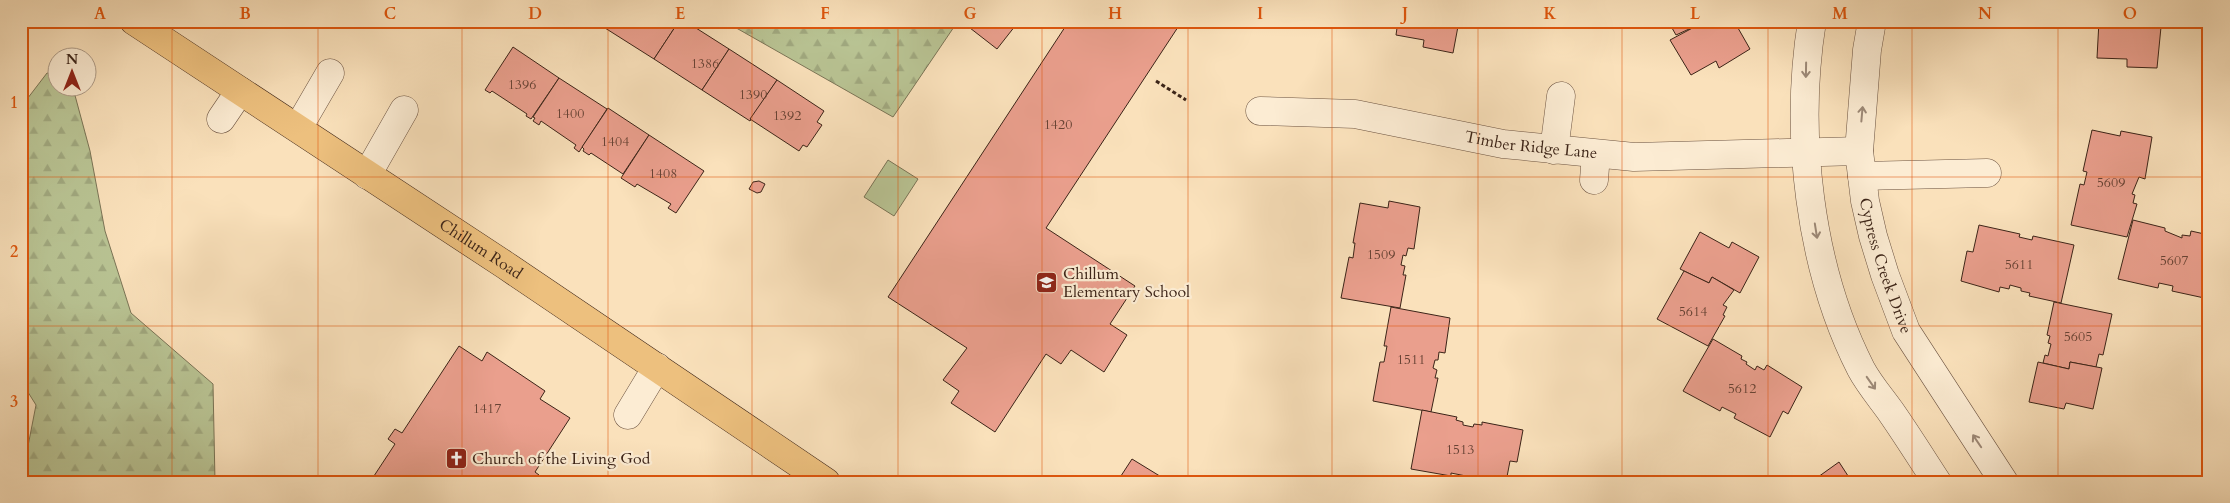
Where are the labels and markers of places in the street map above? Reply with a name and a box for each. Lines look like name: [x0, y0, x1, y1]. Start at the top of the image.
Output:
place label: Chillum Elementary School: [1063, 263, 1190, 303]
school or university icon: Chillum Elementary School: [1035, 271, 1059, 295]
church icon: Church of the Living God: [444, 447, 468, 471]
place label: Church of the Living God: [472, 448, 651, 470]

